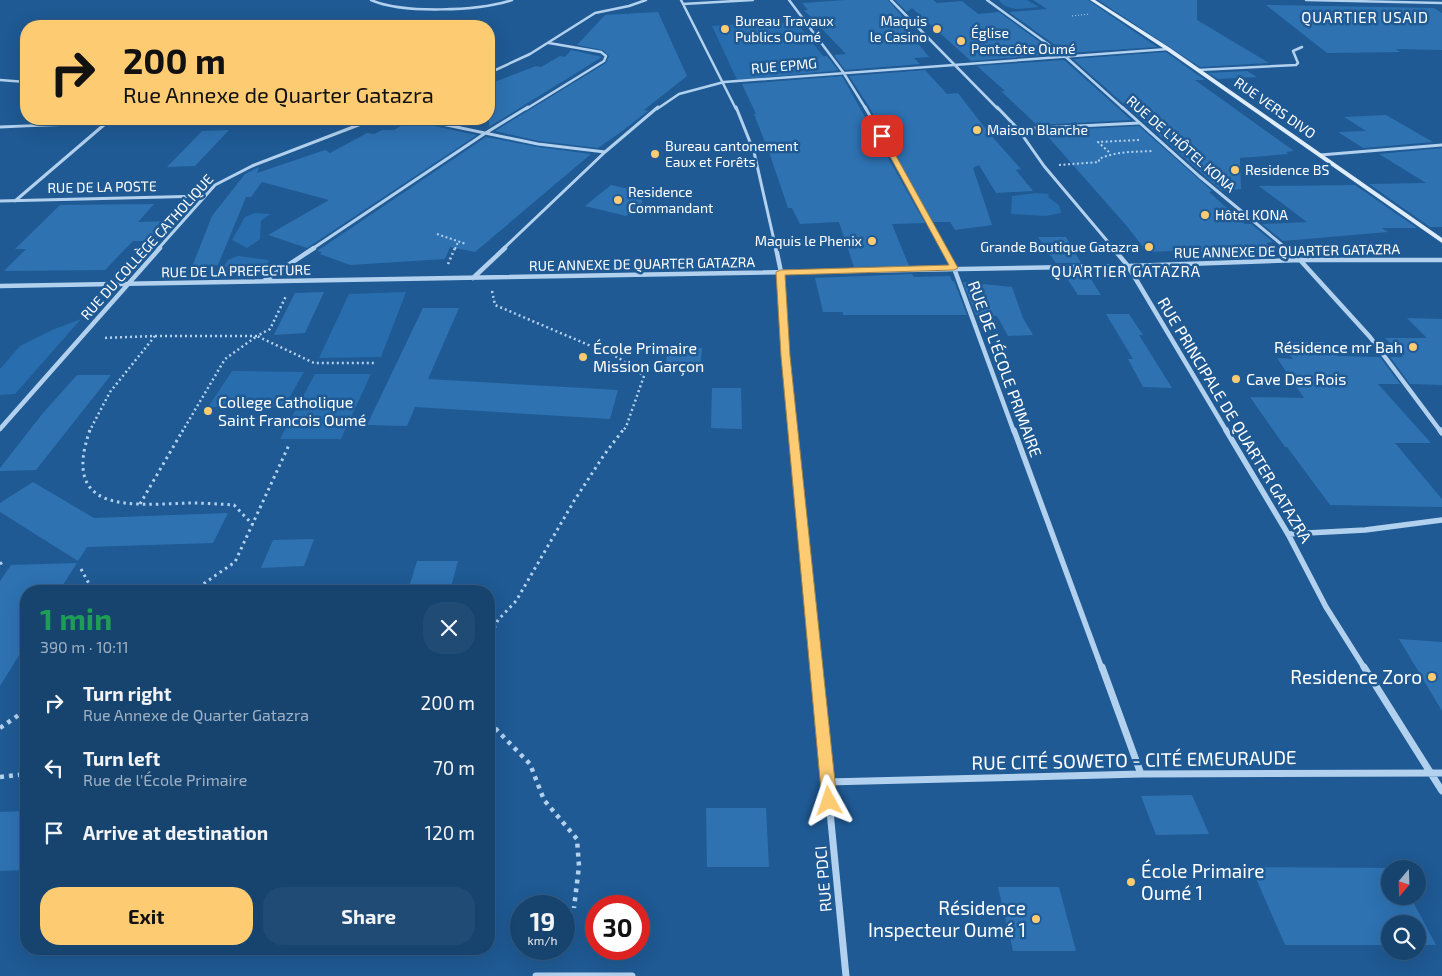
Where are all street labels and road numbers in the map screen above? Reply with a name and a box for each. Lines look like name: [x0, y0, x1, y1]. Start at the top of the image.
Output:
street label: RUE EPMG: [750, 54, 818, 77]
street label: RUE VERS DIVO: [1231, 73, 1319, 142]
street label: RUE DE L'HÔTEL KONA: [1123, 92, 1239, 196]
street label: RUE DU COLLÈGE CATHOLIQUE: [77, 170, 217, 323]
street label: RUE DE LA POSTE: [47, 177, 157, 196]
street label: RUE ANNEXE DE QUARTER GATAZRA: [1174, 240, 1400, 261]
street label: RUE ANNEXE DE QUARTER GATAZRA: [529, 253, 755, 274]
street label: RUE DE LA PREFECTURE: [161, 261, 311, 280]
street label: RUE DE L'ÉCOLE PRIMAIRE: [965, 278, 1046, 460]
street label: RUE PRINCIPALE DE QUARTER GATAZRA: [1154, 294, 1316, 546]
street label: RUE CITÉ SOWETO - CITÉ EMEURAUDE: [971, 745, 1297, 774]
street label: RUE PDCI: [810, 845, 835, 913]

